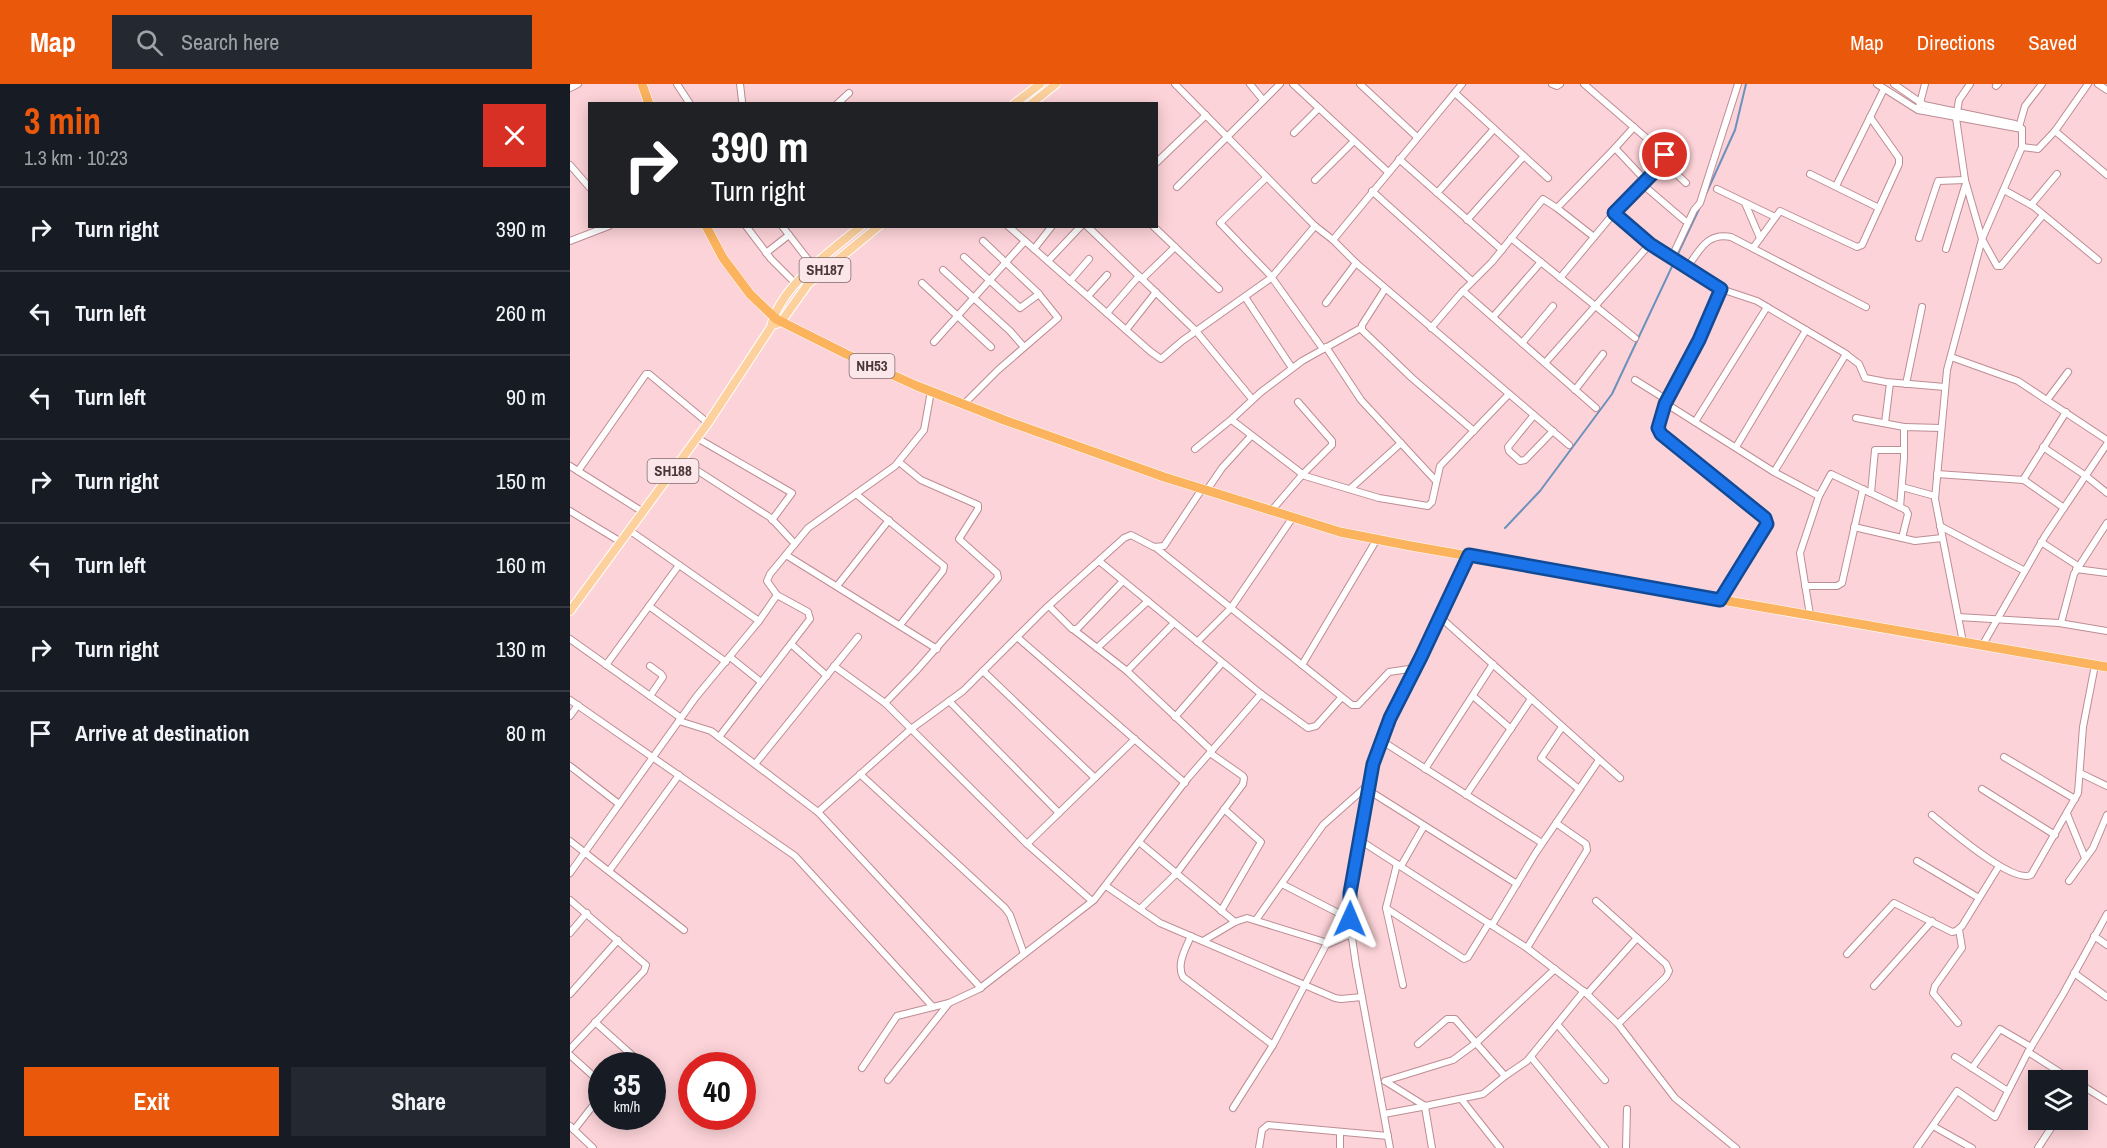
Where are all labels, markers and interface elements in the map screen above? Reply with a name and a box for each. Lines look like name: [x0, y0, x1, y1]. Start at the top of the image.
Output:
search box: [112, 15, 532, 69]
text: Map: [30, 23, 76, 61]
icon: search: [133, 26, 166, 59]
text: Search here: [181, 27, 279, 57]
text: Map: [1850, 28, 1884, 57]
text: Directions: [1917, 28, 1995, 57]
text: Saved: [2028, 28, 2077, 57]
text: 3 min: [24, 97, 101, 145]
button: close: [483, 104, 546, 167]
text: 390 m: [711, 119, 809, 175]
icon: right: [612, 126, 690, 204]
pin: [1639, 129, 1690, 180]
icon: arrive: [1648, 138, 1681, 171]
text: 1.3 km · 10:23: [24, 144, 128, 171]
text: Turn right: [711, 173, 805, 209]
icon: right: [24, 213, 57, 246]
text: Turn right: [75, 214, 159, 244]
text: 390 m: [496, 214, 546, 244]
road number: SH187: [800, 258, 850, 282]
icon: left: [24, 297, 57, 330]
text: Turn left: [75, 298, 146, 328]
text: 260 m: [496, 298, 546, 328]
road number: NH53: [850, 354, 894, 378]
icon: left: [24, 381, 57, 414]
text: Turn left: [75, 382, 146, 412]
text: 90 m: [506, 382, 546, 412]
road number: SH188: [648, 459, 698, 483]
icon: right: [24, 465, 57, 498]
text: Turn right: [75, 466, 159, 496]
text: 150 m: [496, 466, 546, 496]
icon: left: [24, 549, 57, 582]
text: Turn left: [75, 550, 146, 580]
text: 160 m: [496, 550, 546, 580]
icon: right: [24, 633, 57, 666]
text: Turn right: [75, 634, 159, 664]
text: 130 m: [496, 634, 546, 664]
icon: arrive: [24, 717, 57, 750]
text: Arrive at destination: [75, 718, 249, 748]
text: 80 m: [506, 718, 546, 748]
position arrow: [1318, 887, 1382, 951]
speed limit sign: 40: [678, 1052, 756, 1130]
text: 35: [613, 1064, 641, 1104]
button: Exit: [24, 1067, 279, 1136]
button: Share: [291, 1067, 546, 1136]
map controls: [2028, 1070, 2088, 1130]
button: layers: [2028, 1070, 2088, 1130]
text: km/h: [614, 1096, 640, 1117]

